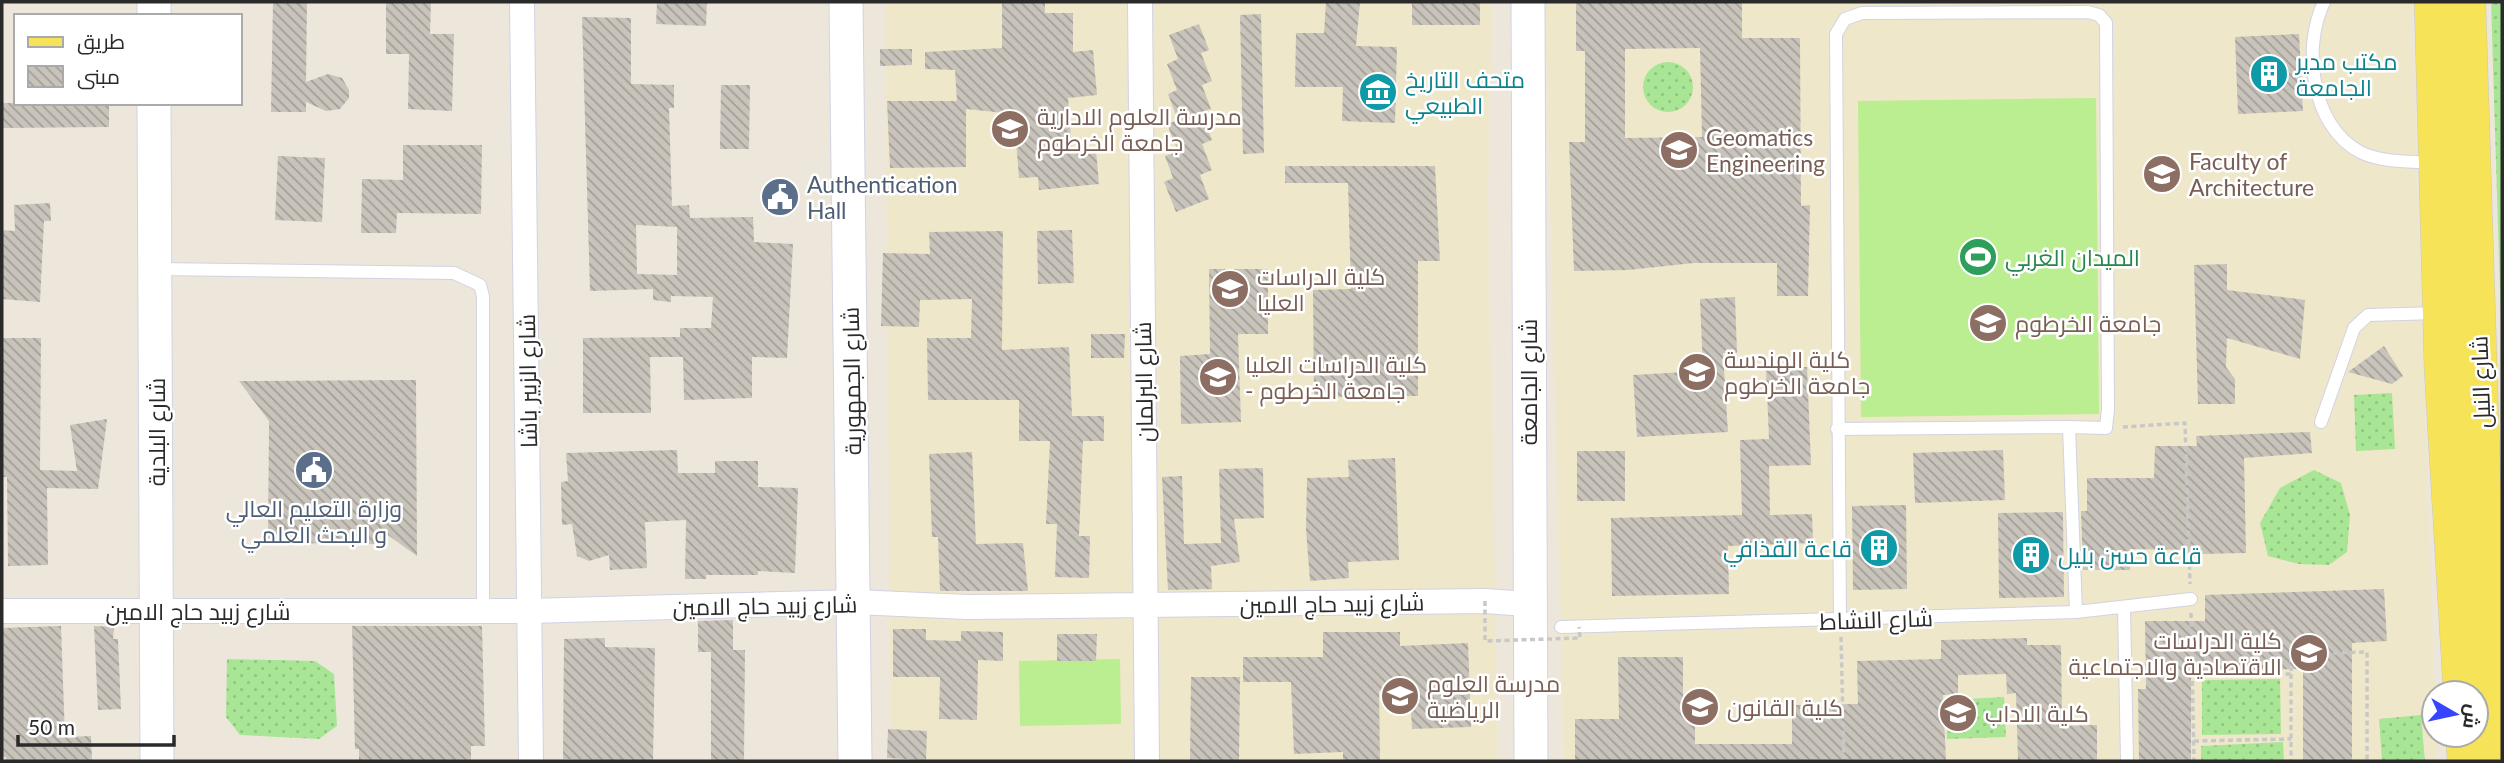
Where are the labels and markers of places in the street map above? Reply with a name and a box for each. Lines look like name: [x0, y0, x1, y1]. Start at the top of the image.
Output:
place label: مكتب مدير الجامعة: [2294, 47, 2397, 101]
building icon: مكتب مدير الجامعة: [2248, 53, 2290, 95]
place label: متحف التاريخ الطبيعي: [1405, 65, 1525, 124]
museum icon: متحف التاريخ الطبيعي: [1357, 71, 1399, 113]
place label: مدرسة العلوم الادارية جامعة الخرطوم: [1037, 102, 1242, 159]
school or university icon: مدرسة العلوم الادارية جامعة الخرطوم: [989, 108, 1031, 150]
place label: Geomatics Engineering: [1706, 123, 1825, 177]
school or university icon: Geomatics Engineering: [1658, 129, 1700, 171]
place label: Faculty of Architecture: [2189, 147, 2314, 201]
school or university icon: Faculty of Architecture: [2141, 153, 2183, 195]
place label: Authentication Hall: [807, 170, 957, 224]
public building icon: Authentication Hall: [759, 176, 801, 218]
sports icon: الميدان الغربي: [1957, 236, 1999, 278]
place label: الميدان الغربي: [2005, 243, 2140, 276]
place label: كلية الدراسات العليا: [1257, 262, 1385, 316]
school or university icon: كلية الدراسات العليا: [1209, 268, 1251, 310]
school or university icon: جامعة الخرطوم: [1967, 302, 2009, 344]
place label: جامعة الخرطوم: [2015, 309, 2161, 340]
place label: كلية الهندسة جامعة الخرطوم: [1724, 345, 1870, 402]
place label: كلية الدراسات العليا - جامعة الخرطوم: [1245, 350, 1427, 407]
school or university icon: كلية الهندسة جامعة الخرطوم: [1676, 351, 1718, 393]
school or university icon: كلية الدراسات العليا - جامعة الخرطوم: [1197, 356, 1239, 398]
public building icon: وزارة التعليم العالي و البحث العلمي: [293, 449, 335, 491]
place label: وزارة التعليم العالي و البحث العلمي: [226, 494, 402, 553]
building icon: قاعة القذافي: [1858, 527, 1900, 569]
place label: قاعة القذافي: [1723, 534, 1852, 567]
building icon: قاعة حسن بليل: [2010, 534, 2052, 576]
place label: قاعة حسن بليل: [2058, 541, 2202, 570]
place label: كلية الدراسات الاقتصادية والاجتماعية: [2068, 626, 2282, 680]
school or university icon: كلية الدراسات الاقتصادية والاجتماعية: [2288, 632, 2330, 674]
place label: مدرسة العلوم الرياضية: [1427, 669, 1560, 723]
school or university icon: مدرسة العلوم الرياضية: [1379, 675, 1421, 717]
school or university icon: كلية القانون: [1679, 686, 1721, 728]
school or university icon: كلية الاداب: [1937, 692, 1979, 734]
place label: كلية القانون: [1727, 693, 1843, 722]
place label: كلية الاداب: [1985, 699, 2089, 727]

